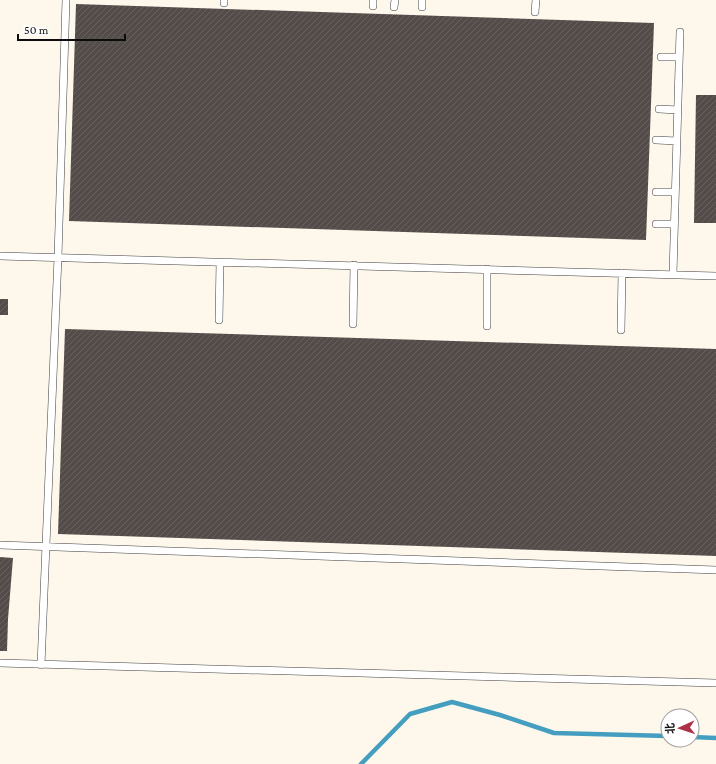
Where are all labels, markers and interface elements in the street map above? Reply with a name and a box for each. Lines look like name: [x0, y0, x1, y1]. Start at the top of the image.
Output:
scale bar: [18, 16, 125, 42]
text: 50 m: [24, 23, 49, 37]
north arrow: [660, 708, 700, 748]
text: 北: [664, 723, 676, 734]

